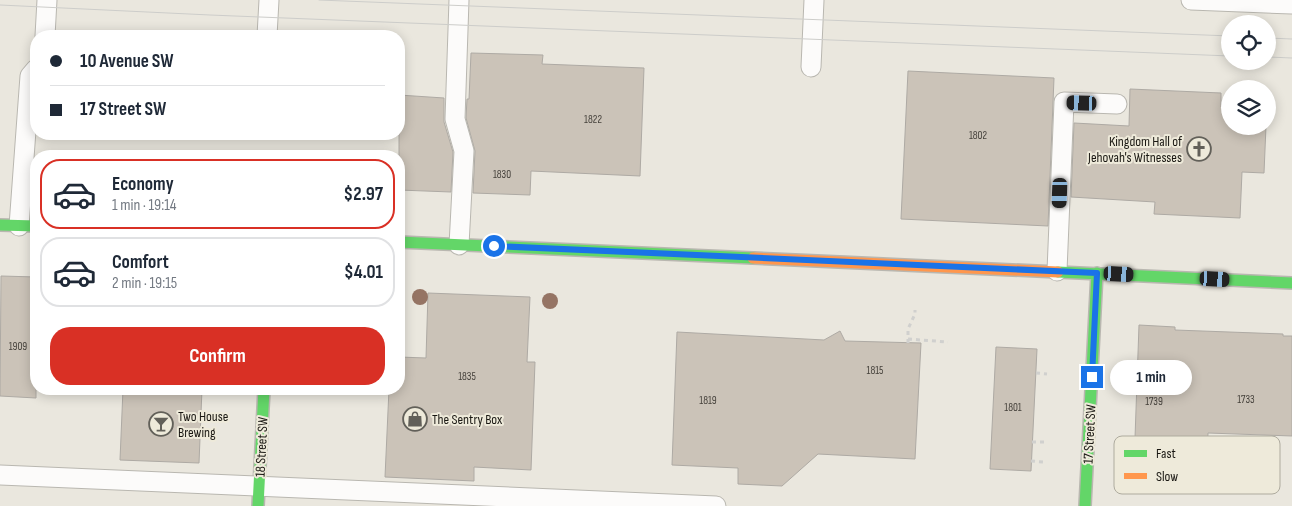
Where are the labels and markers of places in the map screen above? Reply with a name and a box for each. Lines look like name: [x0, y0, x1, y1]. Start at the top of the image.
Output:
place label: Kingdom Hall of Jehovah's Witnesses: [1087, 133, 1183, 166]
church icon: Kingdom Hall of Jehovah's Witnesses: [1186, 136, 1212, 162]
shop icon: The Sentry Box: [402, 406, 428, 432]
place label: Two House Brewing: [178, 408, 228, 441]
bar icon: Two House Brewing: [148, 411, 174, 437]
place label: The Sentry Box: [432, 411, 503, 428]

